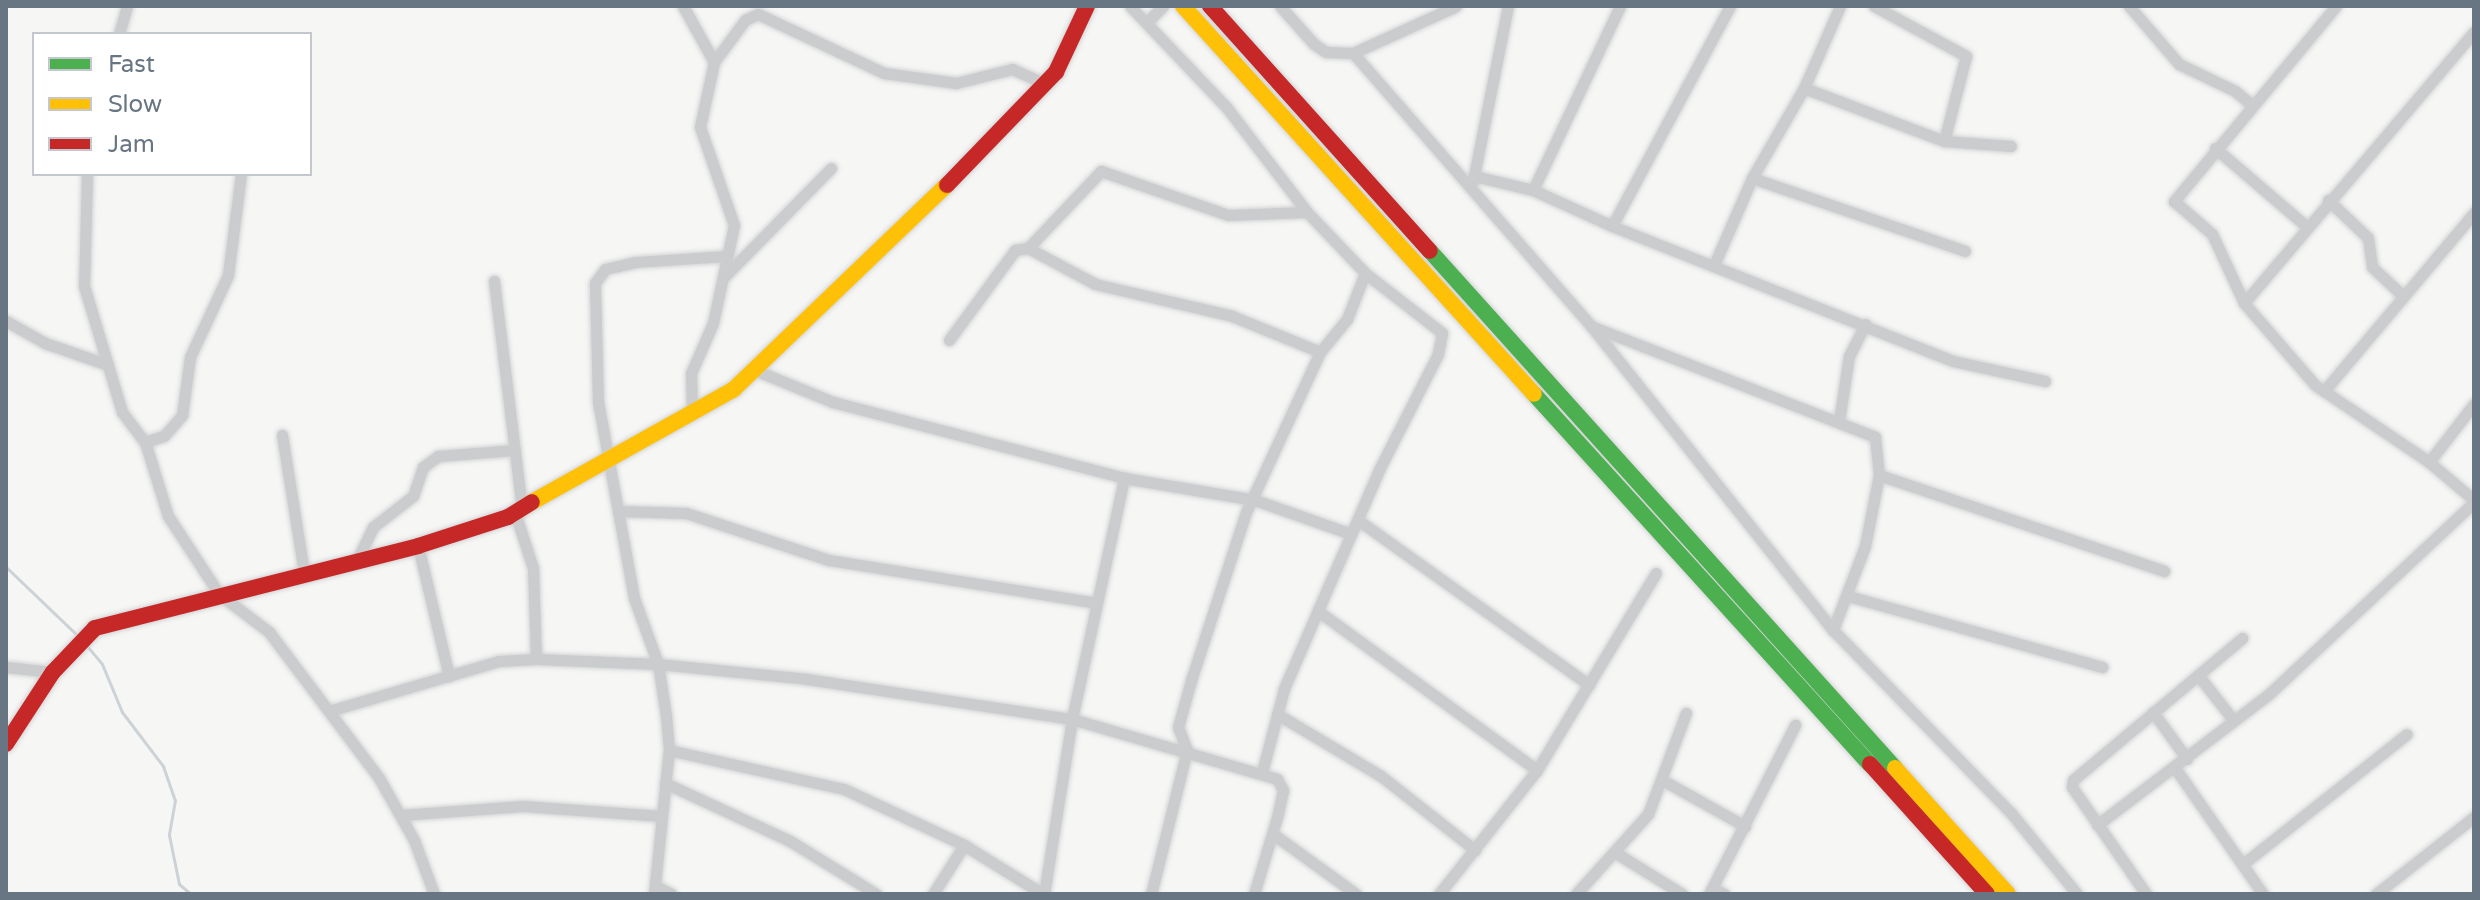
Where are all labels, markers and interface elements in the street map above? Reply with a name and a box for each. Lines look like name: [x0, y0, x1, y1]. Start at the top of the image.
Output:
legend: [32, 32, 312, 176]
text: Fast: [108, 50, 155, 79]
text: Slow: [108, 90, 162, 119]
text: Jam: [108, 130, 155, 159]

